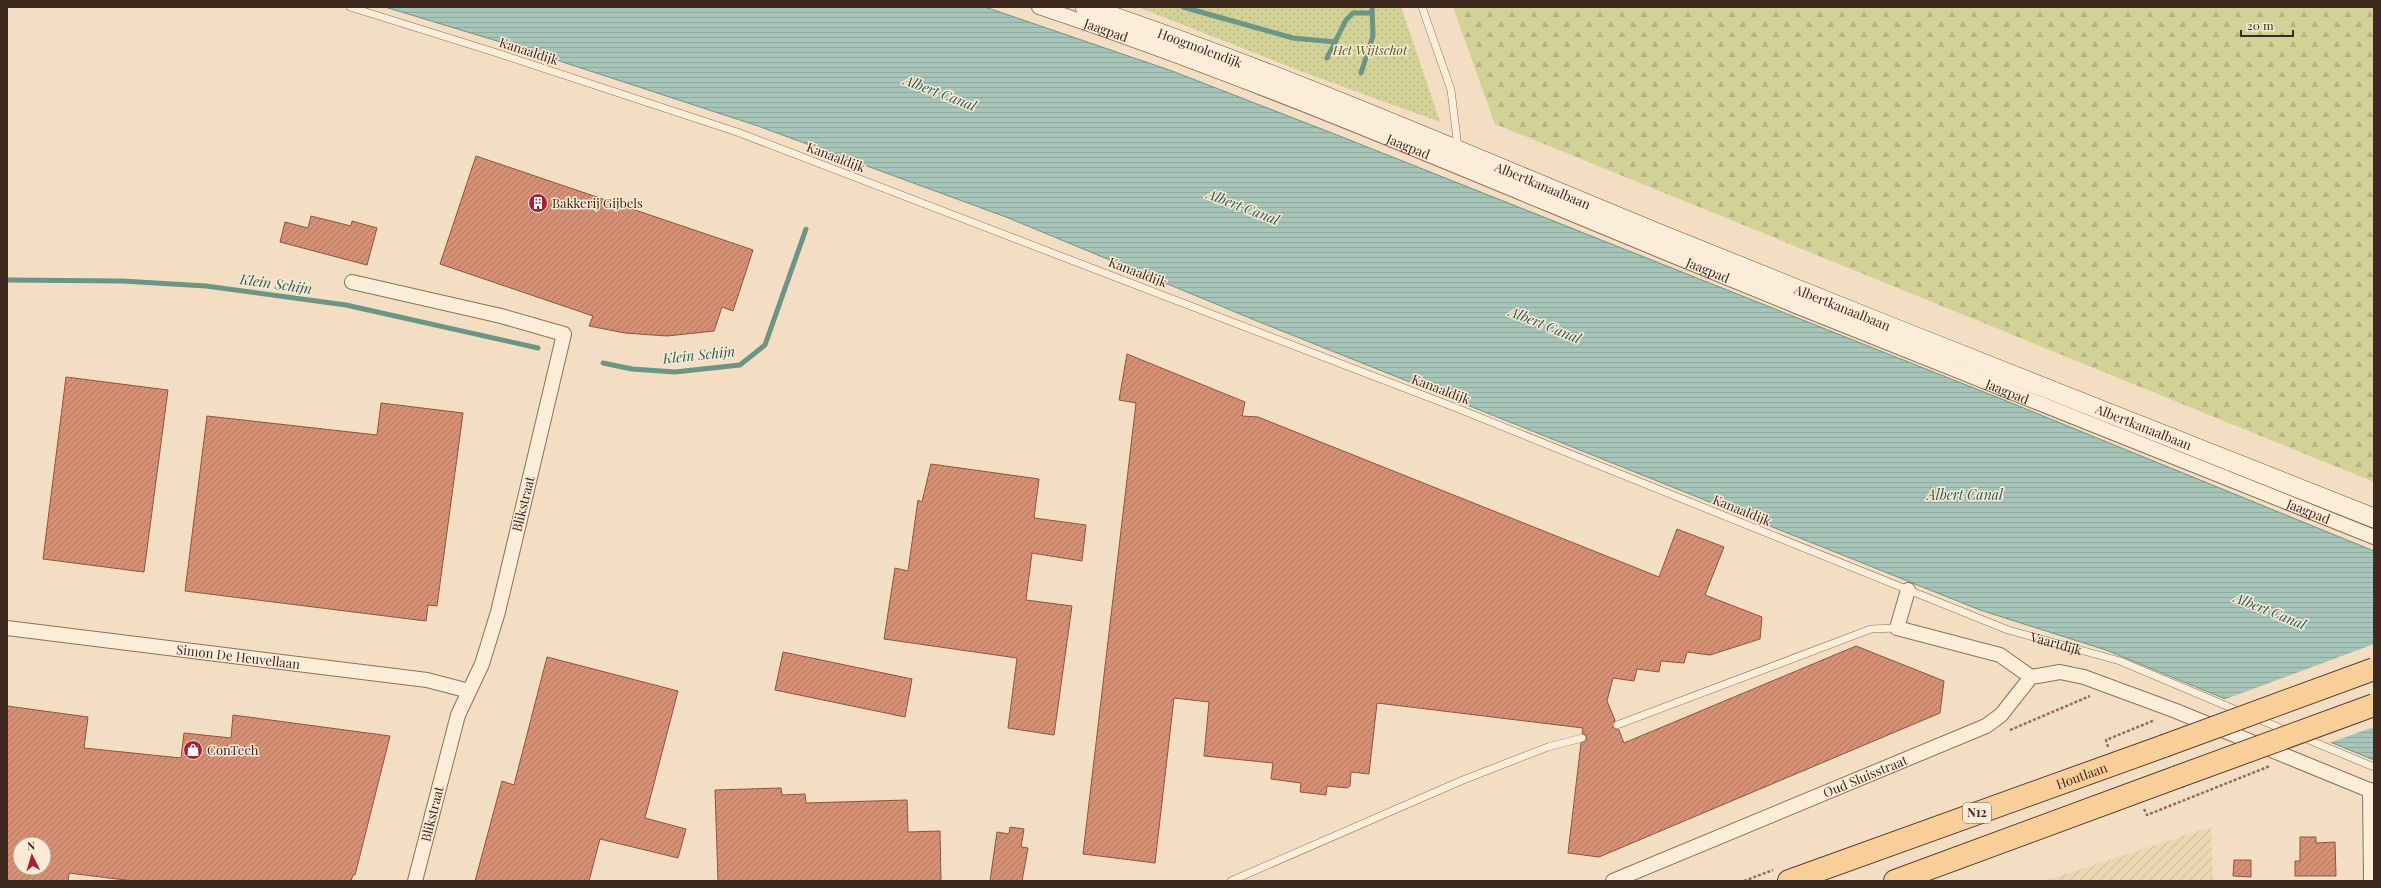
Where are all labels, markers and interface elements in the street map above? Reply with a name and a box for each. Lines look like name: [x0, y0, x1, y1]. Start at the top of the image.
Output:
scale bar: [2241, 12, 2293, 38]
street label: Jaagpad: [1081, 14, 1131, 45]
text: 20 m: [2247, 17, 2274, 33]
street label: Hoogmolendijk: [1155, 24, 1246, 71]
street label: Kanaaldijk: [497, 33, 562, 68]
park label: Het Wijtschot: [1332, 41, 1408, 58]
water label: Albert Canal: [899, 69, 980, 115]
street label: Jaagpad: [1384, 129, 1433, 163]
street label: Kanaaldijk: [805, 138, 869, 176]
street label: Albertkanaalbaan: [1491, 157, 1593, 213]
water label: Albert Canal: [1202, 183, 1283, 229]
building icon: Bakkerij Gijbels: [527, 192, 549, 214]
place label: Bakkerij Gijbels: [552, 194, 643, 211]
street label: Kanaaldijk: [1107, 253, 1171, 291]
street label: Jaagpad: [1683, 253, 1733, 286]
water label: Klein Schijn: [238, 269, 313, 298]
street label: Albertkanaalbaan: [1791, 280, 1893, 334]
water label: Albert Canal: [1505, 301, 1585, 348]
water label: Klein Schijn: [661, 341, 736, 368]
street label: Kanaaldijk: [1410, 370, 1474, 408]
street label: Jaagpad: [1982, 374, 2032, 408]
street label: Albertkanaalbaan: [2092, 399, 2195, 453]
street label: Blikstraat: [507, 474, 538, 533]
water label: Albert Canal: [1925, 485, 2004, 504]
street label: Kanaaldijk: [1711, 490, 1775, 529]
street label: Jaagpad: [2283, 494, 2333, 527]
water label: Albert Canal: [2230, 587, 2310, 634]
street label: Vaartdijk: [2028, 627, 2085, 658]
street label: Simon De Heuvellaan: [175, 640, 301, 672]
shop icon: ConTech: [182, 739, 204, 761]
place label: ConTech: [207, 741, 259, 758]
street label: Oud Sluisstraat: [1820, 751, 1910, 801]
street label: Houtlaan: [2053, 758, 2110, 792]
street label: Blikstraat: [416, 784, 447, 843]
road number: N12: [1963, 803, 1991, 823]
north arrow: [12, 836, 52, 876]
text: N: [26, 838, 36, 853]

